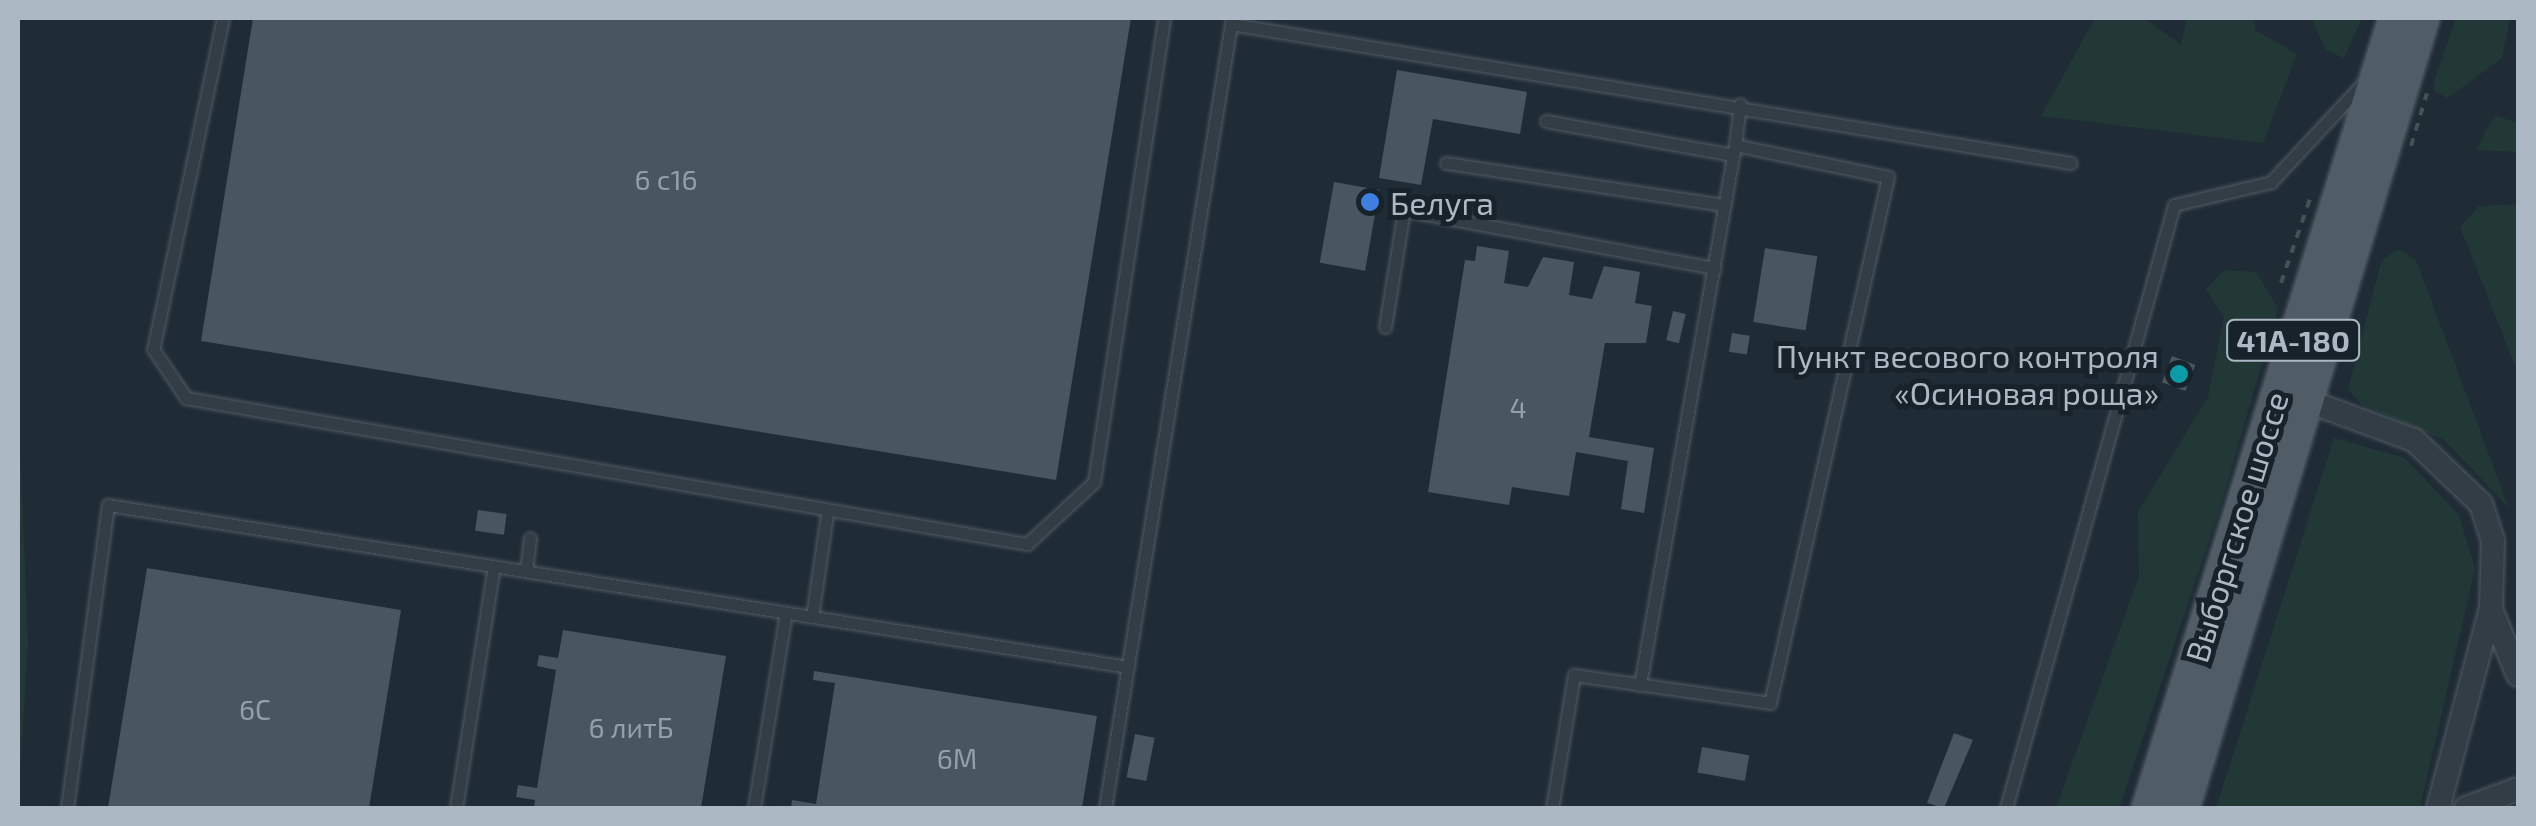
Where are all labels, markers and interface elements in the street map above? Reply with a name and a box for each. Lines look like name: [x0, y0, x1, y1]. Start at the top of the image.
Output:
house number: 6 с16: [634, 162, 698, 196]
place label: Белуга: [1390, 183, 1494, 221]
marker: Белуга: [1359, 191, 1381, 213]
road number: 41А-180: [2226, 315, 2360, 365]
place label: Пункт весового контроля «Осиновая роща»: [1776, 337, 2159, 412]
marker: Пункт весового контроля «Осиновая роща»: [2168, 363, 2190, 385]
street label: Выборгское шоссе: [2177, 387, 2295, 667]
house number: 4: [1509, 390, 1527, 424]
house number: 6С: [239, 692, 271, 726]
house number: 6 литБ: [589, 710, 673, 744]
house number: 6М: [937, 741, 977, 775]

